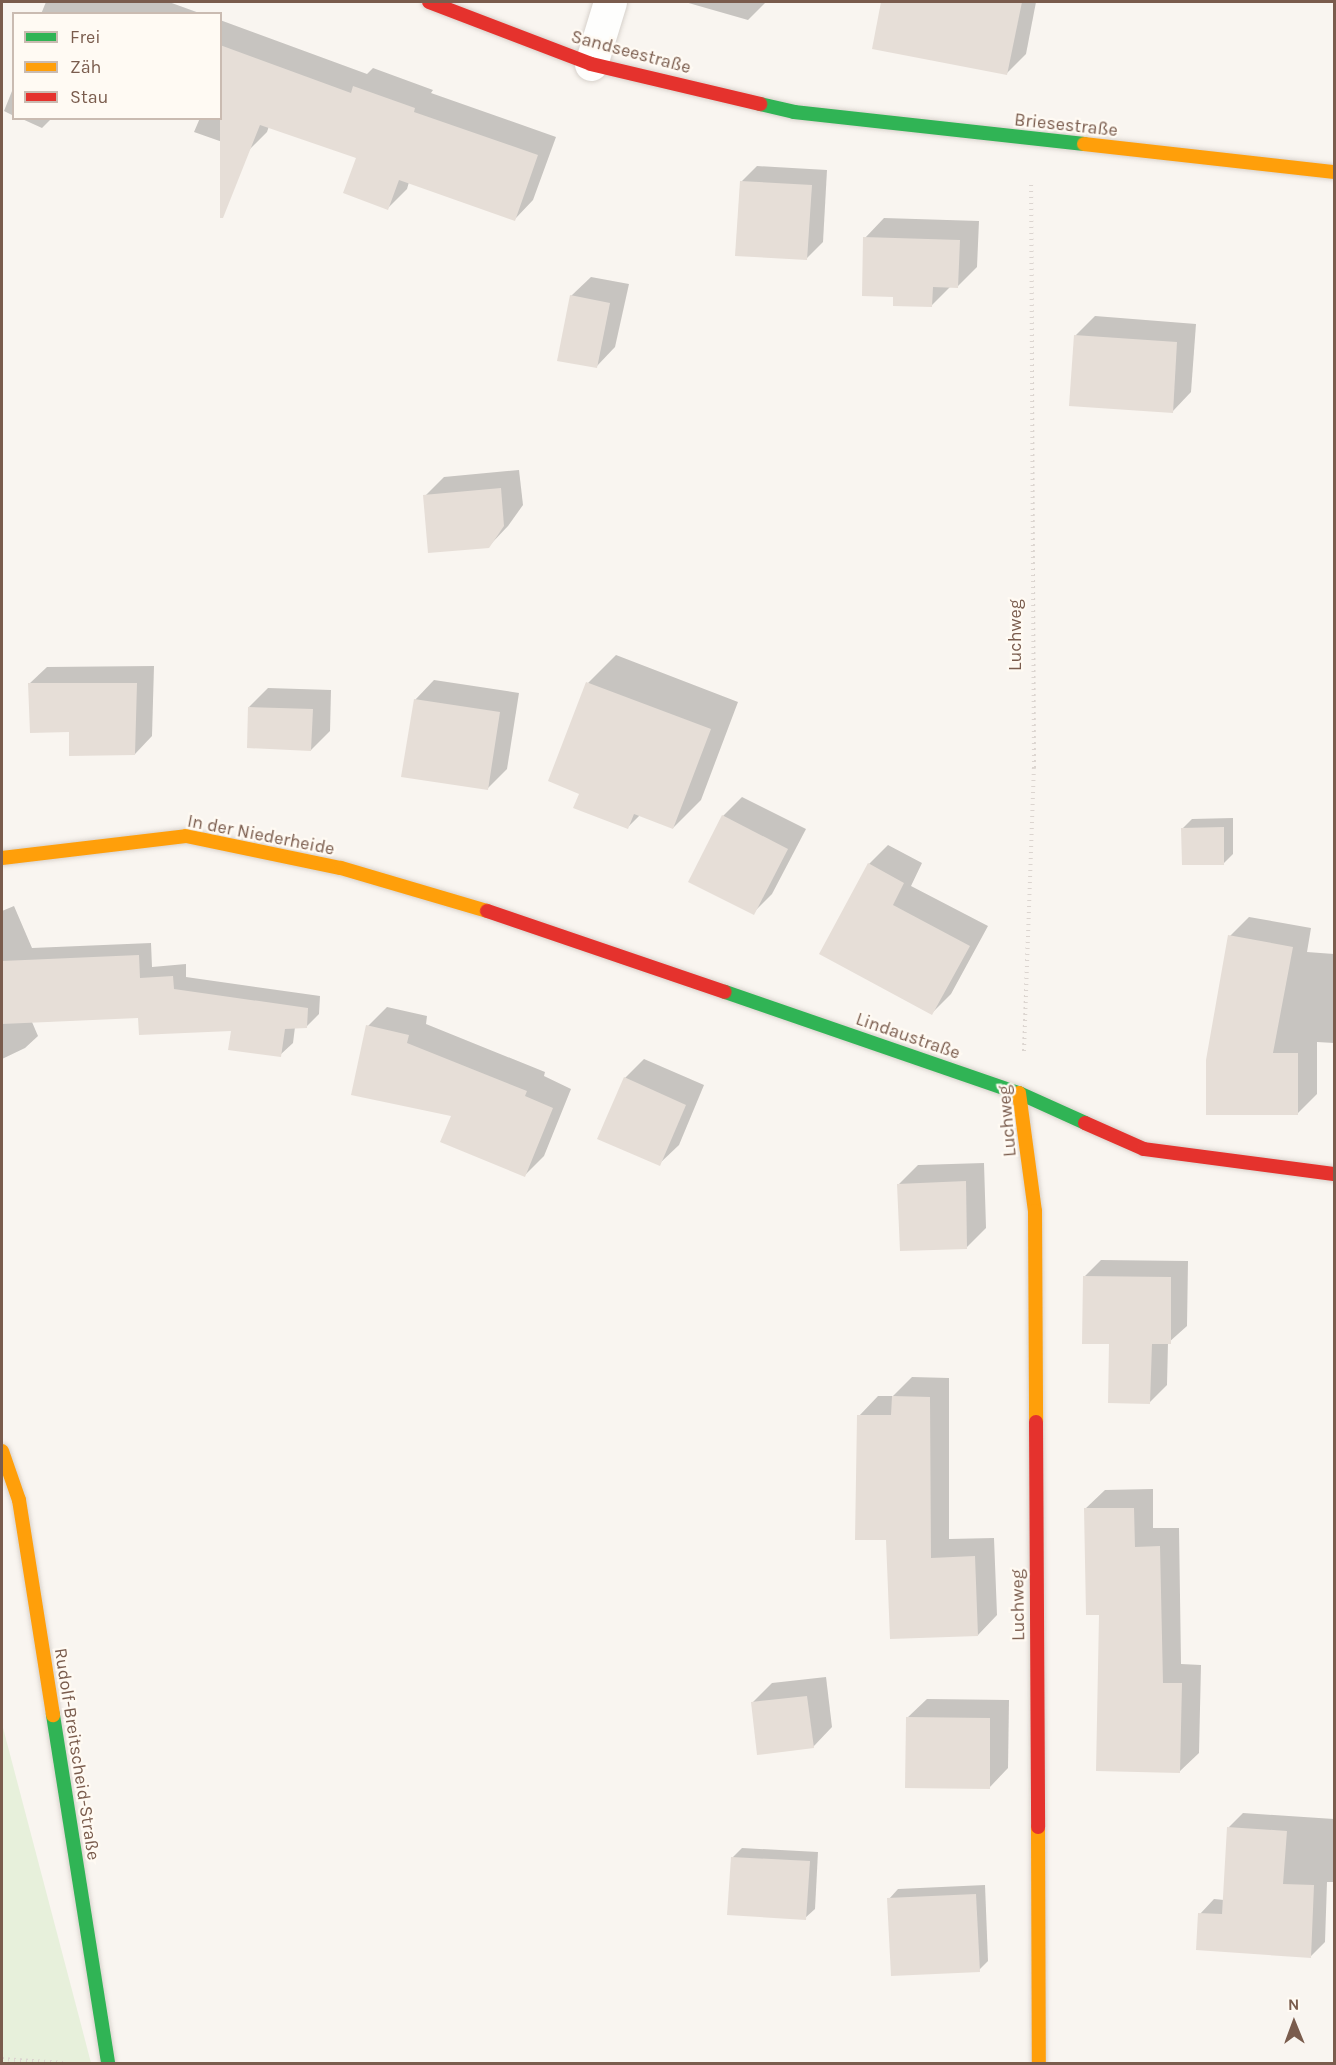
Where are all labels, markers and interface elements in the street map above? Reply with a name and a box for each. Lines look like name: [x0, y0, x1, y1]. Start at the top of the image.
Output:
legend: [12, 12, 222, 120]
text: Frei: [70, 26, 101, 48]
street label: Sandseestraße: [569, 26, 693, 78]
text: Zäh: [70, 56, 101, 78]
text: Stau: [70, 86, 108, 108]
street label: Briesestraße: [1013, 109, 1119, 141]
street label: Luchweg: [1004, 599, 1026, 671]
street label: In der Niederheide: [186, 810, 336, 860]
street label: Lindaustraße: [853, 1008, 963, 1064]
street label: Luchweg: [993, 1084, 1021, 1158]
street label: Luchweg: [1007, 1569, 1029, 1641]
street label: Rudolf-Breitscheid-Straße: [50, 1646, 104, 1862]
north arrow: [1264, 1993, 1324, 2053]
text: N: [1288, 1995, 1300, 2014]

